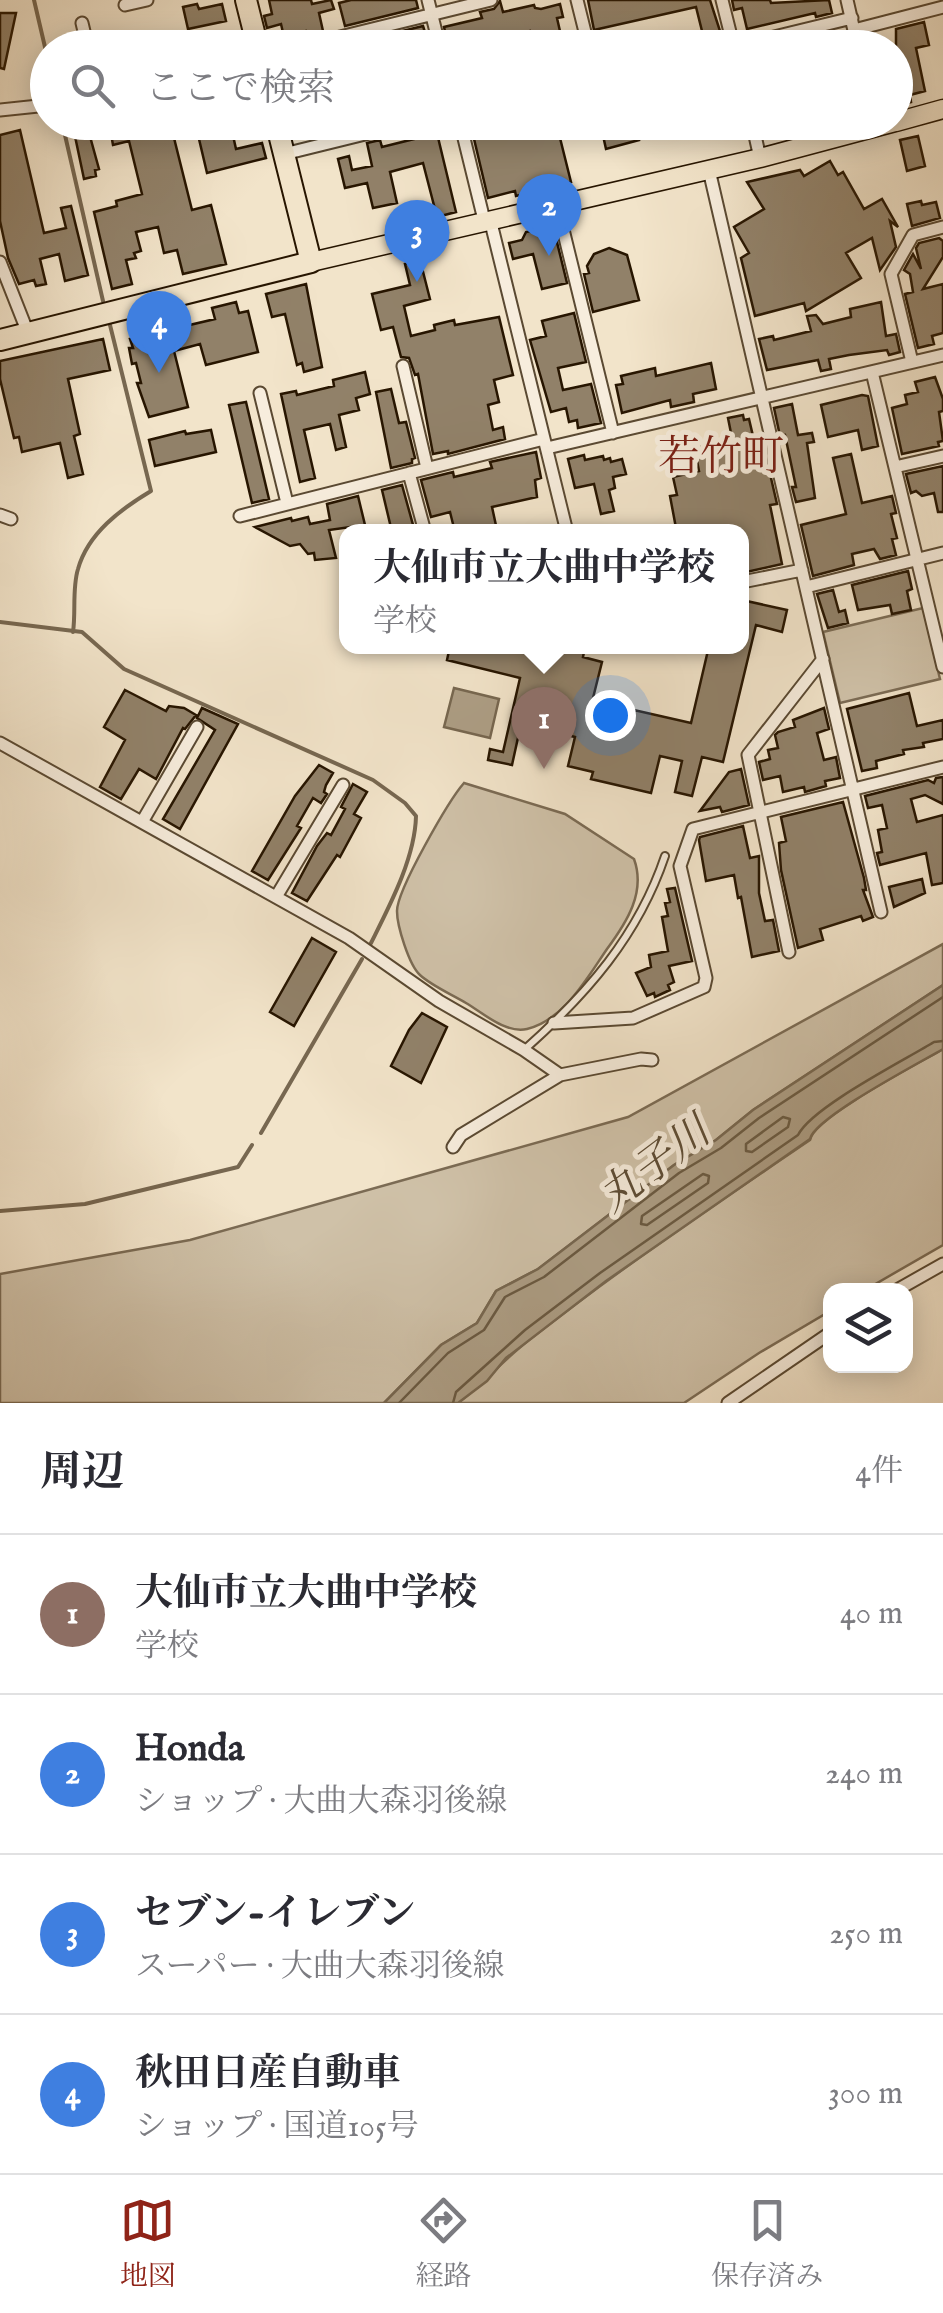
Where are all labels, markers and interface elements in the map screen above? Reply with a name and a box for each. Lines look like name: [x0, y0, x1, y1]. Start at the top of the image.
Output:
search box: [30, 30, 913, 140]
icon: search: [65, 58, 120, 113]
text: ここで検索: [145, 66, 335, 114]
pin: 2: [516, 174, 582, 256]
pin: 3: [384, 200, 450, 282]
pin: 4: [126, 290, 192, 373]
district label: 若竹町: [658, 432, 784, 485]
popup: [339, 524, 749, 654]
text: 大仙市立大曲中学校: [373, 546, 715, 594]
text: 学校: [373, 602, 437, 643]
pin: 1: [512, 686, 576, 769]
your location: [585, 690, 636, 741]
water label: 丸子川: [589, 1104, 725, 1225]
map controls: [823, 1283, 913, 1373]
button: layers: [823, 1283, 913, 1373]
text: 周辺: [40, 1447, 124, 1500]
text: 4件: [855, 1452, 903, 1493]
text: 大仙市立大曲中学校: [135, 1571, 477, 1619]
text: 1: [67, 1594, 78, 1635]
text: 40 m: [840, 1594, 903, 1635]
text: 学校: [135, 1627, 199, 1668]
text: Honda: [135, 1726, 244, 1774]
text: 2: [65, 1754, 80, 1795]
text: 240 m: [825, 1754, 903, 1795]
text: ショップ · 大曲大森羽後線: [135, 1782, 507, 1823]
text: セブン-イレブン: [135, 1891, 416, 1939]
text: 3: [67, 1914, 78, 1955]
text: 250 m: [829, 1914, 903, 1955]
text: スーパー · 大曲大森羽後線: [135, 1947, 505, 1988]
text: 秋田日産自動車: [135, 2051, 401, 2099]
text: 4: [65, 2074, 80, 2115]
text: 300 m: [828, 2074, 903, 2115]
text: ショップ · 国道105号: [135, 2107, 418, 2148]
tab: 地図: [120, 2193, 176, 2295]
tab: 経路: [415, 2193, 471, 2295]
tab: 保存済み: [711, 2193, 823, 2295]

